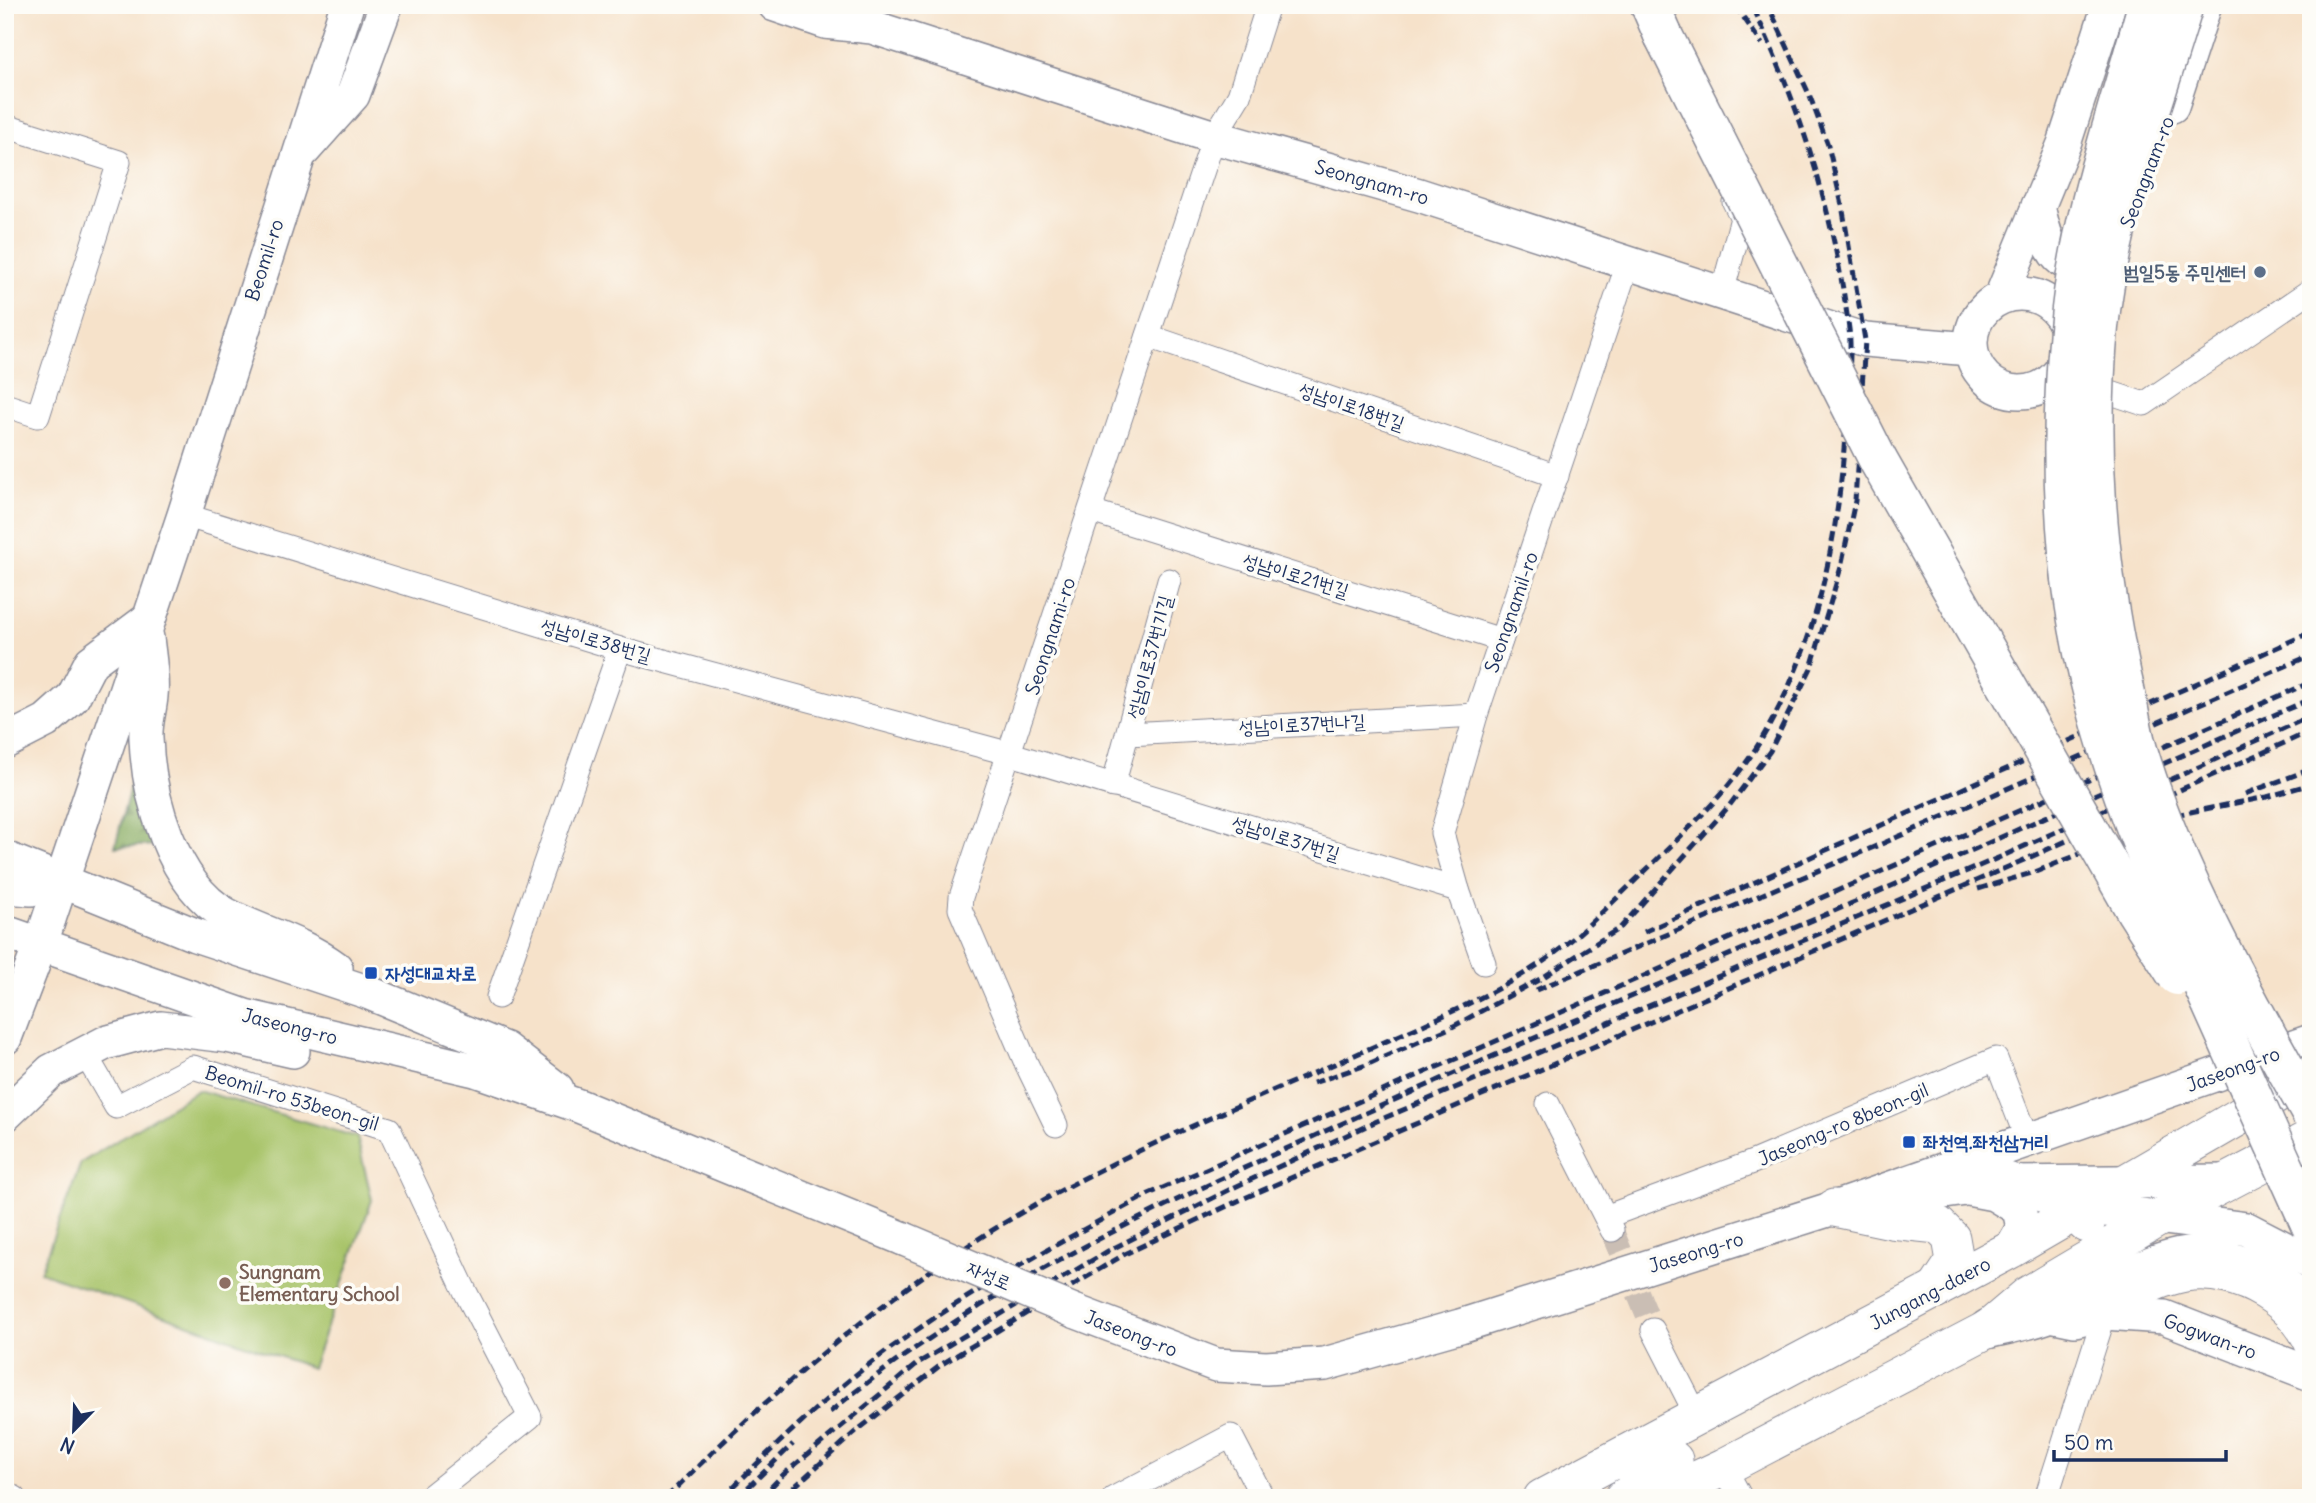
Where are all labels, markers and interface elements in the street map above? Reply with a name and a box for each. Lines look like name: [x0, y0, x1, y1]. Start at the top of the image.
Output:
street label: Seongnam-ro: [2115, 113, 2179, 231]
street label: Seongnam-ro: [1312, 154, 1432, 210]
street label: Beomil-ro: [239, 216, 289, 304]
place label: 범일5동 주민센터: [2124, 260, 2246, 284]
marker: 범일5동 주민센터: [2252, 264, 2268, 280]
street label: 성남이로18번길: [1296, 377, 1408, 435]
street label: 성남이로21번길: [1240, 547, 1352, 603]
street label: Seongnamil-ro: [1479, 548, 1543, 676]
street label: Seongnami-ro: [1020, 574, 1080, 698]
street label: 성남이로37번기길: [1121, 592, 1177, 722]
street label: 성남이로38번길: [538, 613, 654, 667]
street label: 성남이로37번나길: [1238, 709, 1366, 739]
street label: 성남이로37번길: [1229, 810, 1343, 866]
place label: 자성대교차로: [385, 961, 477, 985]
marker: 자성대교차로: [363, 965, 379, 981]
street label: Jaseong-ro: [240, 1003, 340, 1049]
street label: Jaseong-ro: [2183, 1041, 2283, 1097]
street label: Beomil-ro 53beon-gil: [202, 1060, 382, 1136]
street label: Jaseong-ro 8beon-gil: [1754, 1077, 1932, 1171]
place label: 좌천역.좌천삼거리: [1923, 1130, 2049, 1154]
marker: 좌천역.좌천삼거리: [1901, 1134, 1917, 1150]
street label: Jaseong-ro: [1646, 1226, 1746, 1278]
street label: Jungang-daero: [1866, 1251, 1994, 1335]
street label: 자성로: [963, 1255, 1015, 1295]
place label: Sungnam Elementary School: [239, 1260, 400, 1306]
marker: Sungnam Elementary School: [217, 1275, 233, 1291]
street label: Jaseong-ro: [1081, 1304, 1181, 1362]
street label: Gogwan-ro: [2160, 1308, 2260, 1364]
north arrow: [38, 1394, 108, 1464]
scale bar: [2054, 1419, 2225, 1463]
text: 50 m: [2064, 1429, 2113, 1456]
text: N: [57, 1432, 78, 1459]

